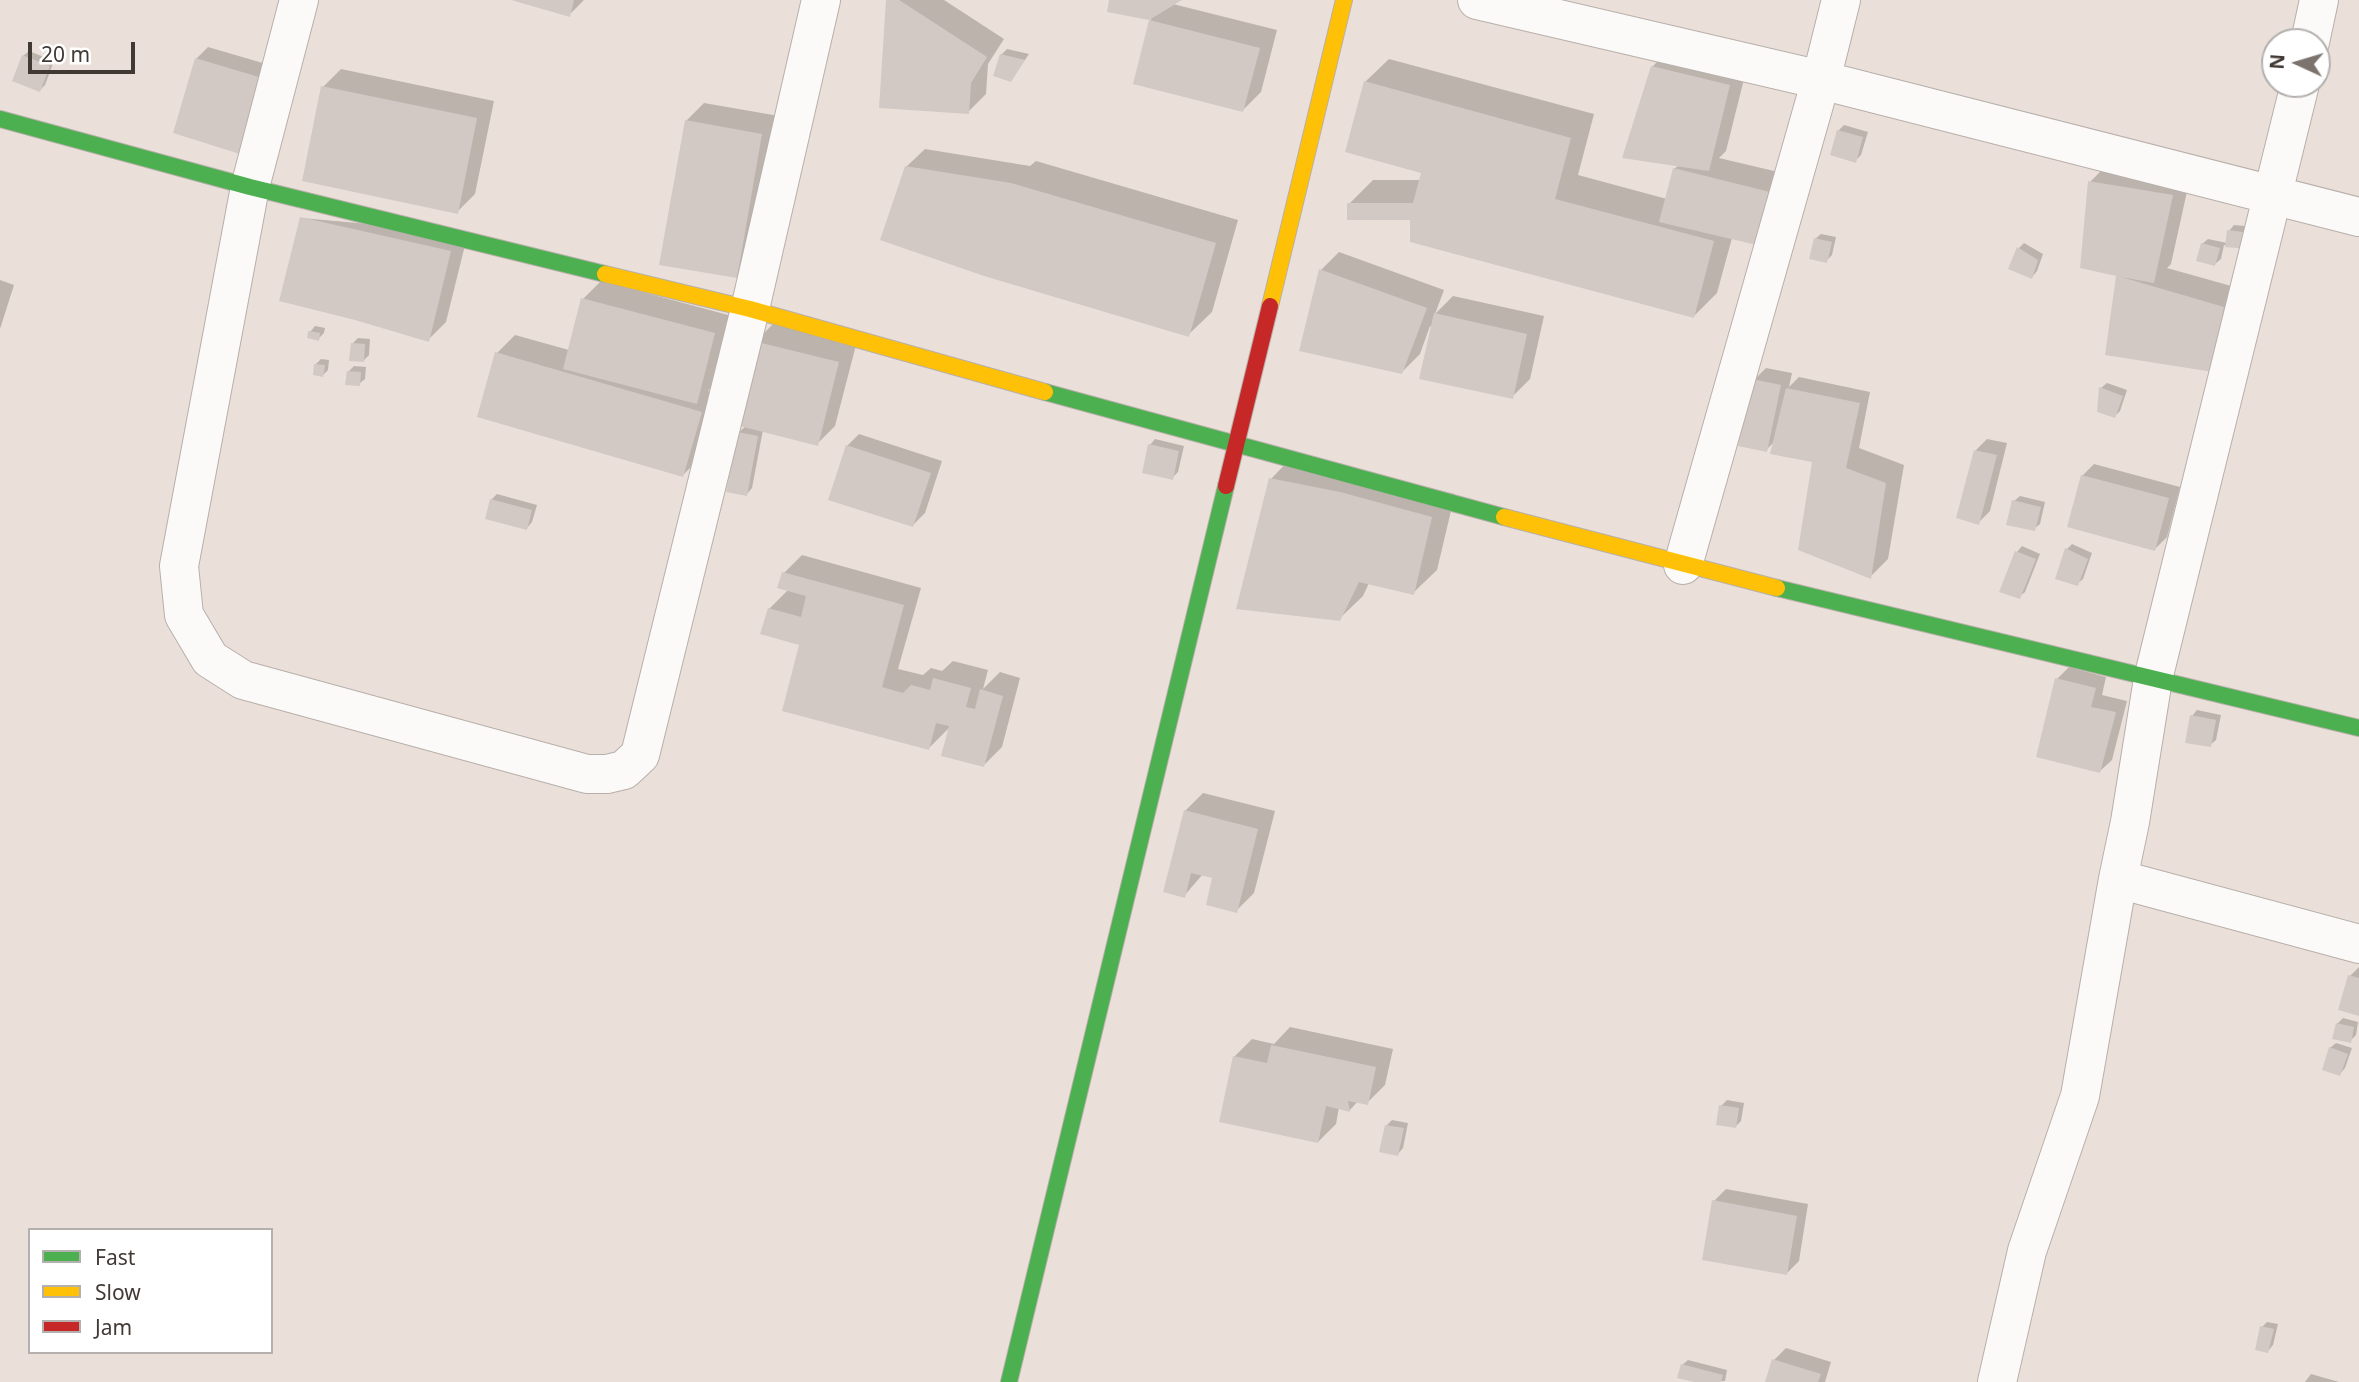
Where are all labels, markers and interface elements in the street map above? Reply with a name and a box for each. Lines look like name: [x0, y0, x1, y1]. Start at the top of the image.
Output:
scale bar: [32, 28, 138, 72]
north arrow: [2261, 28, 2331, 98]
text: 20 m: [41, 40, 90, 68]
text: N: [2264, 53, 2291, 70]
legend: [28, 1228, 273, 1354]
text: Fast: [95, 1243, 135, 1271]
text: Slow: [95, 1278, 141, 1306]
text: Jam: [95, 1313, 132, 1341]

